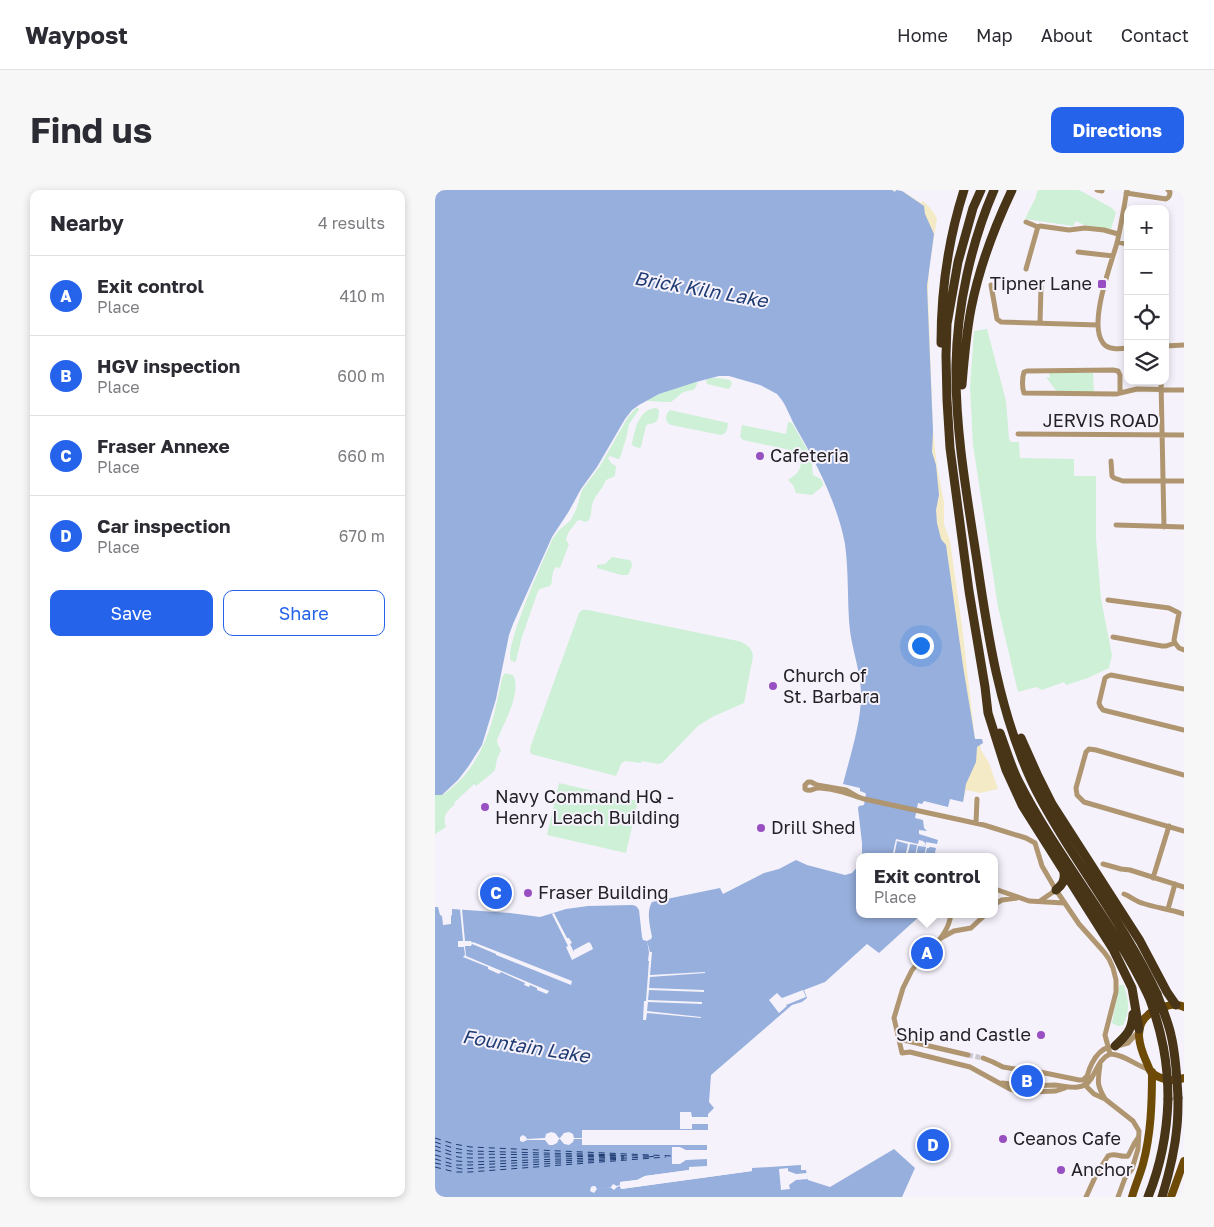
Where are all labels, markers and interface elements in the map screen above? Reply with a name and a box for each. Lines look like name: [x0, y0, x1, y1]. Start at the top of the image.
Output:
text: Waypost: [25, 20, 128, 49]
text: Home: [897, 24, 948, 46]
text: Map: [976, 24, 1013, 46]
text: About: [1041, 24, 1093, 46]
text: Contact: [1121, 24, 1189, 46]
button: Directions: [1051, 107, 1184, 153]
text: Find us: [30, 109, 152, 151]
map controls: [1124, 205, 1169, 385]
button: +: [1124, 205, 1169, 250]
text: Nearby: [50, 210, 124, 236]
text: 4 results: [318, 213, 385, 233]
button: −: [1124, 250, 1169, 295]
water label: Brick Kiln Lake: [633, 265, 771, 312]
place label: Tipner Lane: [990, 272, 1092, 294]
text: Exit control: [97, 274, 204, 297]
marker: Tipner Lane: [1096, 278, 1108, 290]
text: A: [60, 286, 72, 306]
text: 410 m: [339, 286, 385, 306]
button: locate: [1124, 295, 1169, 340]
text: Place: [97, 297, 140, 317]
button: layers: [1124, 340, 1169, 385]
text: HGV inspection: [97, 354, 240, 377]
text: B: [60, 366, 72, 386]
text: 600 m: [337, 366, 385, 386]
text: Place: [97, 377, 140, 397]
street label: JERVIS ROAD: [1043, 409, 1159, 431]
text: Fraser Annexe: [97, 434, 230, 457]
place label: Cafeteria: [770, 444, 849, 466]
text: C: [60, 446, 72, 466]
text: 660 m: [338, 446, 385, 466]
marker: Cafeteria: [754, 450, 766, 462]
text: Place: [97, 457, 140, 477]
text: Car inspection: [97, 514, 231, 537]
text: D: [60, 526, 72, 546]
text: 670 m: [339, 526, 385, 546]
text: Place: [97, 537, 140, 557]
button: Save: [50, 590, 213, 636]
button: Share: [223, 590, 385, 636]
your location: [908, 633, 934, 659]
place label: Church of St. Barbara: [783, 664, 879, 707]
marker: Church of St. Barbara: [767, 680, 779, 692]
place label: Navy Command HQ - Henry Leach Building: [495, 785, 680, 828]
marker: Navy Command HQ - Henry Leach Building: [479, 801, 491, 813]
place label: Drill Shed: [771, 816, 856, 838]
marker: Drill Shed: [755, 822, 767, 834]
popup: [856, 853, 998, 918]
text: Exit control: [874, 864, 980, 887]
pin: C: [480, 874, 512, 912]
place label: Fraser Building: [538, 881, 669, 903]
marker: Fraser Building: [522, 887, 534, 899]
text: Place: [874, 887, 916, 907]
pin: A: [911, 934, 943, 972]
place label: Ship and Castle: [896, 1023, 1031, 1045]
water label: Fountain Lake: [461, 1024, 593, 1067]
marker: Ship and Castle: [1035, 1029, 1047, 1041]
pin: B: [1011, 1062, 1043, 1100]
pin: D: [917, 1126, 949, 1164]
place label: Ceanos Cafe: [1013, 1127, 1121, 1149]
marker: Ceanos Cafe: [997, 1133, 1009, 1145]
place label: Anchor: [1071, 1158, 1133, 1180]
marker: Anchor: [1055, 1164, 1067, 1176]

